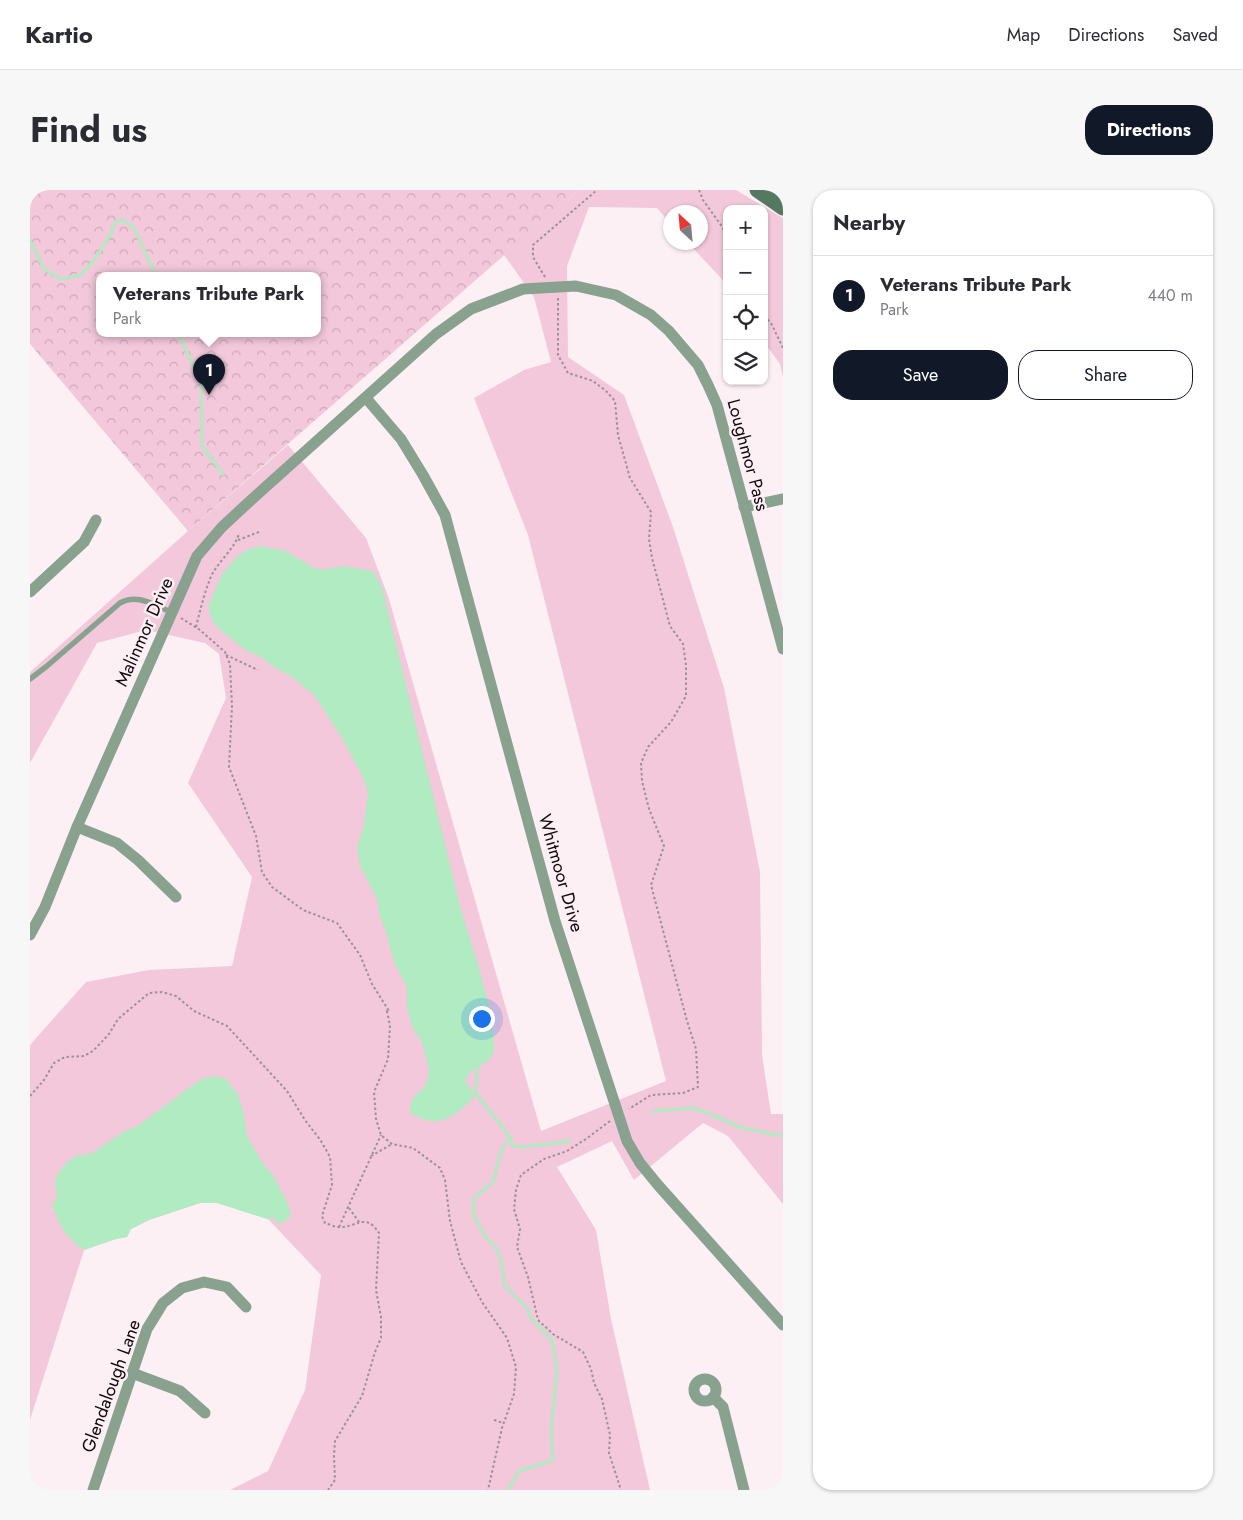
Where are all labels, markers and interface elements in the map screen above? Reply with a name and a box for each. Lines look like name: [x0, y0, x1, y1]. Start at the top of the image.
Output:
text: Kartio: [25, 17, 93, 52]
text: Map: [1007, 22, 1040, 48]
text: Directions: [1068, 22, 1144, 48]
text: Saved: [1172, 22, 1218, 48]
text: Find us: [30, 105, 147, 155]
button: Directions: [1085, 105, 1213, 155]
north arrow: [663, 205, 708, 250]
map controls: [723, 205, 768, 385]
button: +: [723, 205, 768, 250]
text: Nearby: [833, 208, 905, 238]
button: −: [723, 250, 768, 295]
text: Veterans Tribute Park: [880, 271, 1071, 298]
popup: [96, 272, 321, 337]
text: Veterans Tribute Park: [113, 280, 304, 307]
text: 1: [845, 284, 853, 307]
text: 440 m: [1147, 284, 1193, 307]
button: locate: [723, 295, 768, 340]
text: Park: [880, 298, 909, 321]
text: Park: [113, 307, 141, 330]
button: layers: [723, 340, 768, 385]
button: Save: [833, 350, 1008, 400]
button: Share: [1018, 350, 1193, 400]
pin: 1: [193, 354, 225, 395]
street label: Loughmor Pass: [721, 396, 775, 514]
street label: Malinmor Drive: [108, 573, 180, 691]
street label: Whitmoor Drive: [532, 811, 590, 935]
your location: [469, 1006, 495, 1032]
street label: Glendalough Lane: [75, 1316, 147, 1456]

